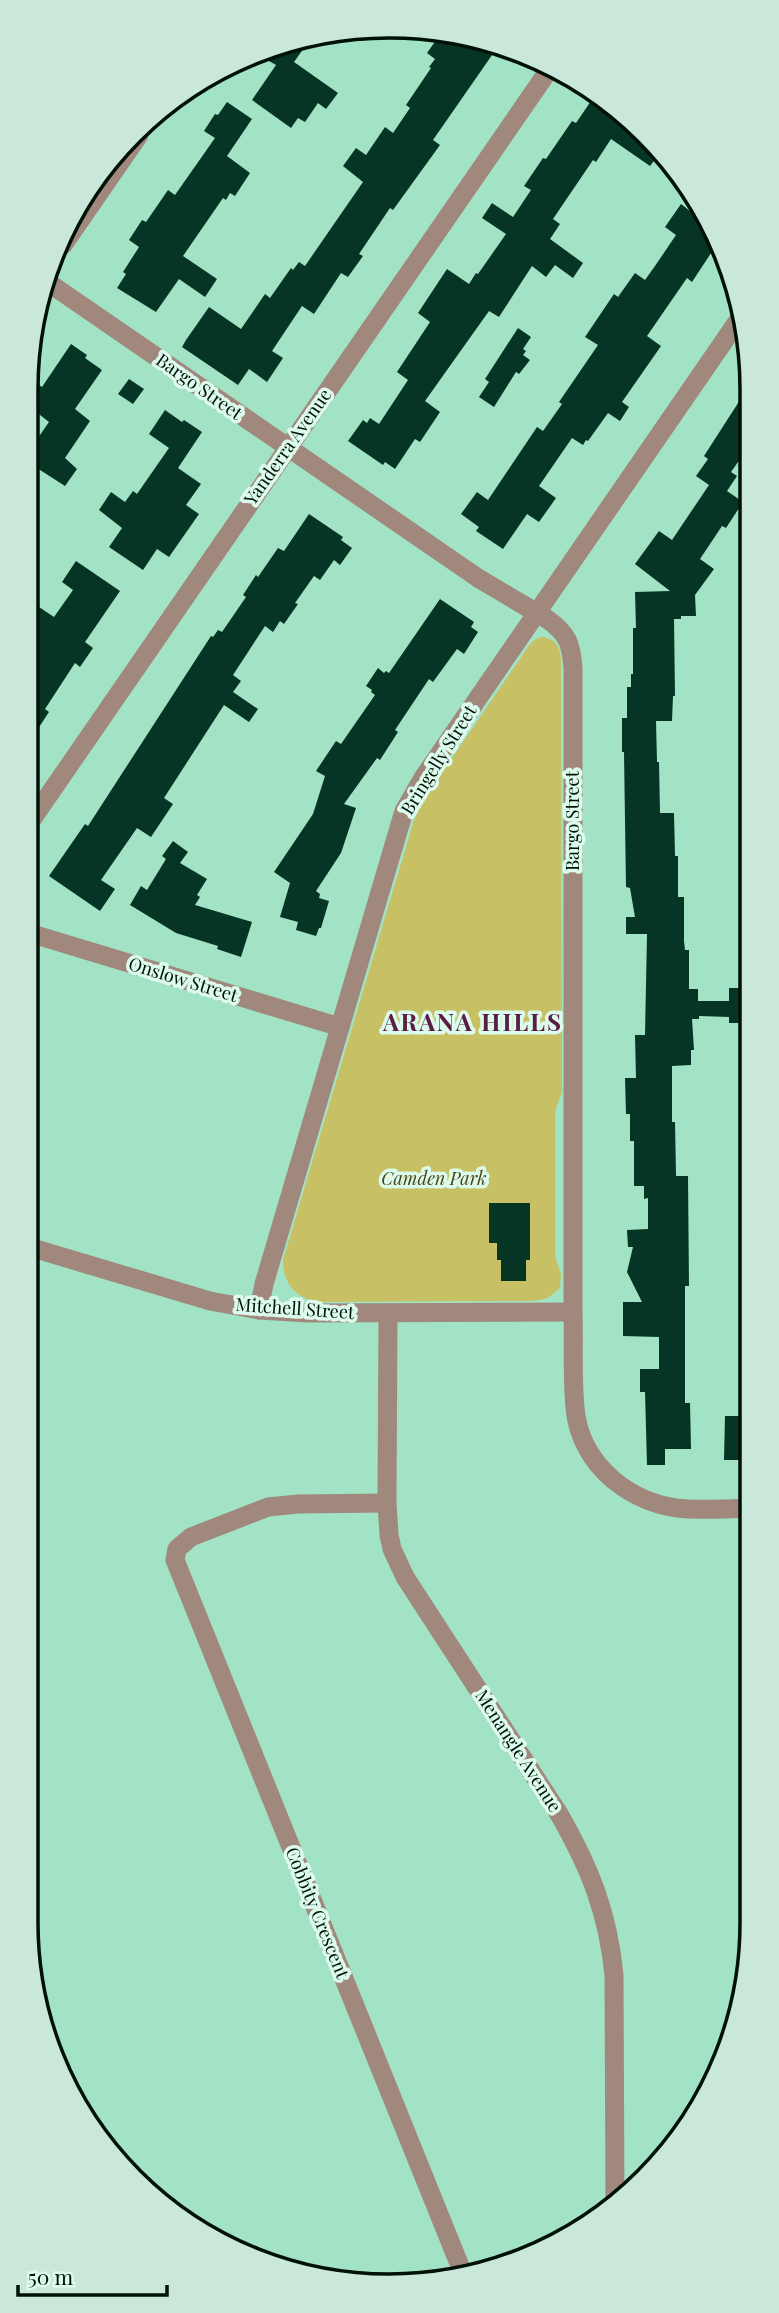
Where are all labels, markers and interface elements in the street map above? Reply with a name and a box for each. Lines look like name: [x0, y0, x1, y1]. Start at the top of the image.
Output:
street label: Bargo Street: [152, 348, 248, 425]
street label: Yanderra Avenue: [238, 384, 336, 510]
street label: Bringelly Street: [395, 700, 482, 819]
street label: Bargo Street: [560, 770, 584, 871]
street label: Onslow Street: [126, 951, 241, 1007]
district label: ARANA HILLS: [382, 1005, 563, 1037]
park label: Camden Park: [381, 1166, 487, 1190]
street label: Mitchell Street: [235, 1292, 356, 1324]
street label: Menangle Avenue: [470, 1685, 567, 1816]
street label: Cobbity Crescent: [281, 1843, 355, 1982]
scale bar: [18, 2254, 166, 2298]
text: 50 m: [28, 2262, 74, 2290]

